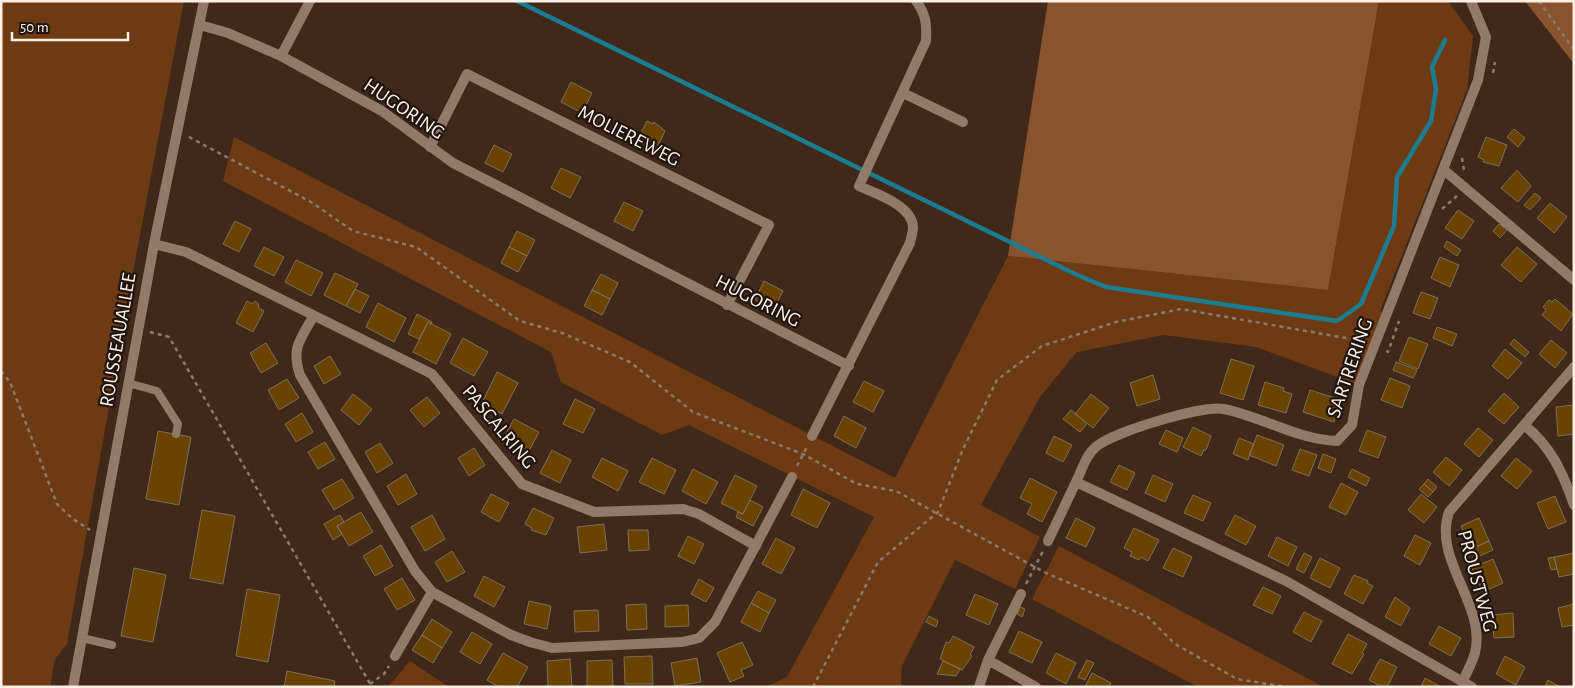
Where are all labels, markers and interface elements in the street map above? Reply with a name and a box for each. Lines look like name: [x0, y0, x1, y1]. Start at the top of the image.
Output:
scale bar: [12, 10, 129, 42]
text: 50 m: [20, 20, 49, 35]
street label: HUGORING: [360, 75, 448, 143]
street label: MOLIEREWEG: [575, 102, 683, 170]
street label: ROUSSEAUALLEE: [96, 271, 140, 408]
street label: HUGORING: [712, 271, 804, 331]
street label: SARTRERING: [1324, 316, 1376, 420]
street label: PASCALRING: [458, 381, 540, 473]
street label: PROUSTWEG: [1454, 528, 1500, 634]

